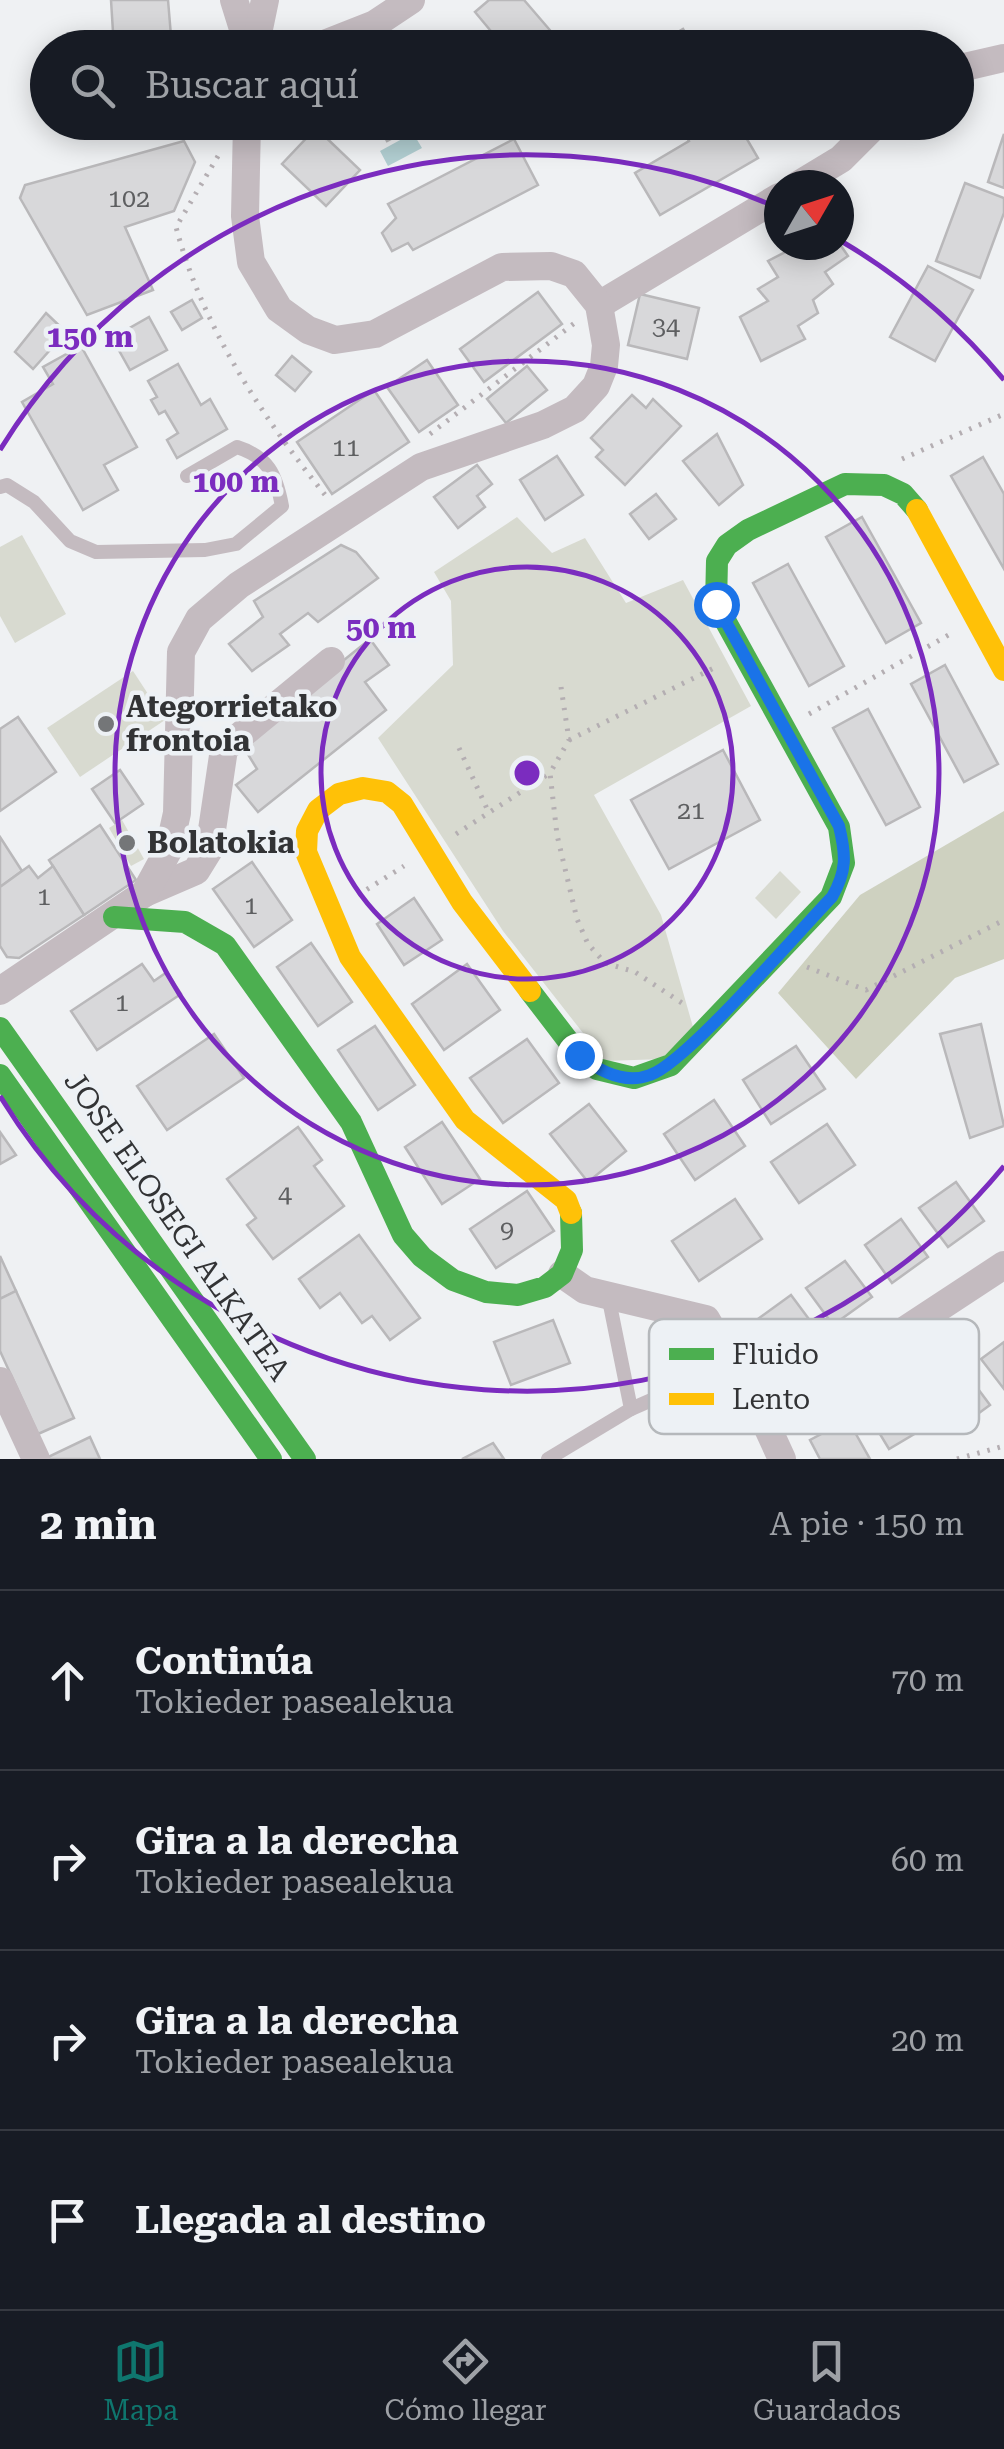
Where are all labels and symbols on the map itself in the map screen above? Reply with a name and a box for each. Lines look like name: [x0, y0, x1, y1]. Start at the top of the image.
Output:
north arrow: [764, 170, 854, 260]
house number: 102: [108, 184, 150, 213]
house number: 34: [652, 312, 680, 341]
text: 150 m: [47, 319, 134, 354]
house number: 11: [332, 433, 360, 462]
text: 100 m: [193, 464, 280, 499]
route start: [694, 582, 740, 628]
text: 50 m: [346, 610, 416, 645]
place label: Ategorrietako frontoia: [126, 689, 337, 758]
marker: Ategorrietako frontoia: [95, 713, 117, 735]
centre of rings: [509, 755, 545, 791]
house number: 21: [677, 796, 705, 825]
place label: Bolatokia: [147, 825, 295, 860]
marker: Bolatokia: [116, 832, 138, 854]
house number: 1: [37, 882, 51, 911]
house number: 1: [244, 891, 258, 920]
house number: 1: [115, 988, 129, 1017]
route end: [557, 1033, 603, 1079]
street label: JOSE ELOSEGI ALKATEA: [57, 1064, 298, 1387]
house number: 4: [278, 1180, 292, 1209]
house number: 9: [500, 1215, 514, 1244]
legend: [649, 1319, 979, 1434]
text: Fluido: [732, 1338, 819, 1371]
text: Lento: [732, 1383, 810, 1416]

